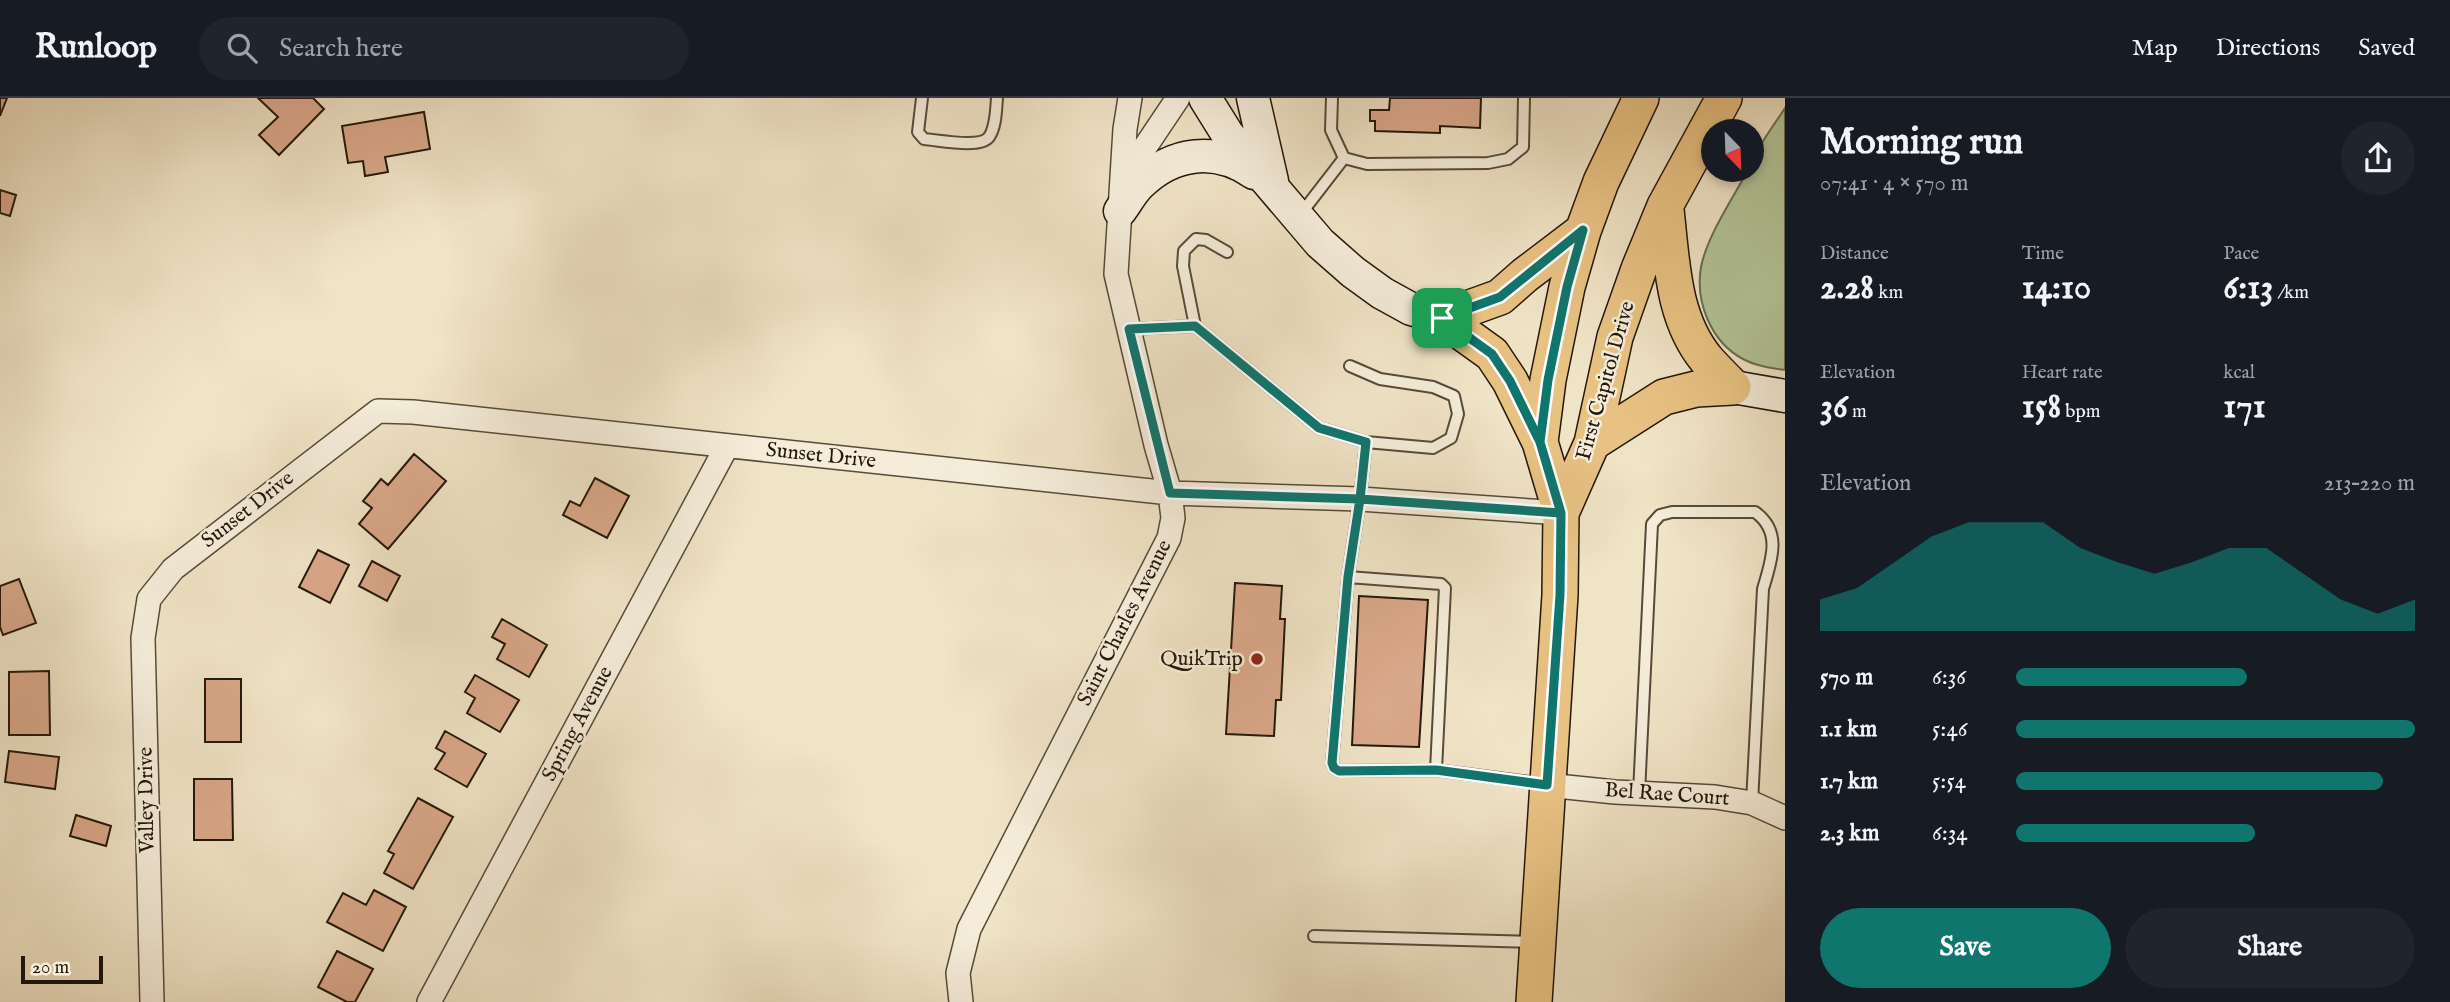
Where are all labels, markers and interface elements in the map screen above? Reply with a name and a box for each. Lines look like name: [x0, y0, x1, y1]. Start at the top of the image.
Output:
search box: [199, 17, 689, 80]
text: Runloop: [35, 27, 157, 69]
icon: search: [223, 29, 261, 67]
text: Search here: [279, 32, 403, 65]
text: Map: [2132, 33, 2178, 64]
text: Directions: [2216, 33, 2320, 64]
text: Saved: [2358, 33, 2415, 64]
north arrow: [1701, 119, 1764, 182]
map controls: [1701, 119, 1764, 182]
text: Morning run: [1820, 119, 2023, 167]
button: share: [2341, 121, 2415, 195]
text: 07:41 · 4 × 570 m: [1820, 169, 1969, 198]
text: Distance: [1820, 242, 1889, 266]
text: Time: [2022, 242, 2064, 266]
text: Pace: [2223, 242, 2259, 266]
text: 2.28: [1820, 266, 1874, 311]
text: 14:10: [2022, 266, 2091, 311]
text: 6:13: [2223, 266, 2273, 311]
text: km: [1874, 281, 1903, 305]
text: /km: [2273, 281, 2309, 305]
pin: [1412, 288, 1472, 348]
street label: First Capitol Drive: [1570, 298, 1642, 464]
icon: arrive: [1423, 299, 1461, 337]
text: Elevation: [1820, 361, 1895, 385]
text: Heart rate: [2022, 361, 2103, 385]
text: kcal: [2223, 361, 2255, 385]
text: 36: [1820, 385, 1848, 430]
text: 158: [2022, 385, 2061, 430]
text: 171: [2223, 385, 2266, 430]
text: m: [1848, 400, 1867, 424]
text: bpm: [2061, 400, 2100, 424]
street label: Sunset Drive: [765, 437, 878, 475]
street label: Sunset Drive: [196, 465, 300, 555]
text: Elevation: [1820, 469, 1911, 498]
text: 213–220 m: [2324, 469, 2415, 498]
street label: Saint Charles Avenue: [1071, 535, 1179, 711]
place label: QuikTrip: [1160, 646, 1243, 673]
marker: QuikTrip: [1249, 651, 1265, 667]
street label: Spring Avenue: [536, 661, 620, 786]
text: 570 m: [1820, 663, 1873, 692]
text: 6:36: [1932, 663, 1966, 692]
text: 1.1 km: [1820, 715, 1877, 744]
text: 5:46: [1932, 715, 1967, 744]
street label: Valley Drive: [133, 746, 161, 854]
text: 1.7 km: [1820, 767, 1878, 796]
text: 5:54: [1932, 767, 1966, 796]
street label: Bel Rae Court: [1604, 777, 1730, 813]
text: 2.3 km: [1820, 819, 1879, 848]
text: 6:34: [1932, 819, 1968, 848]
button: Save: [1820, 908, 2111, 988]
button: Share: [2125, 908, 2415, 988]
scale bar: [21, 953, 103, 985]
text: 20 m: [32, 956, 69, 980]

